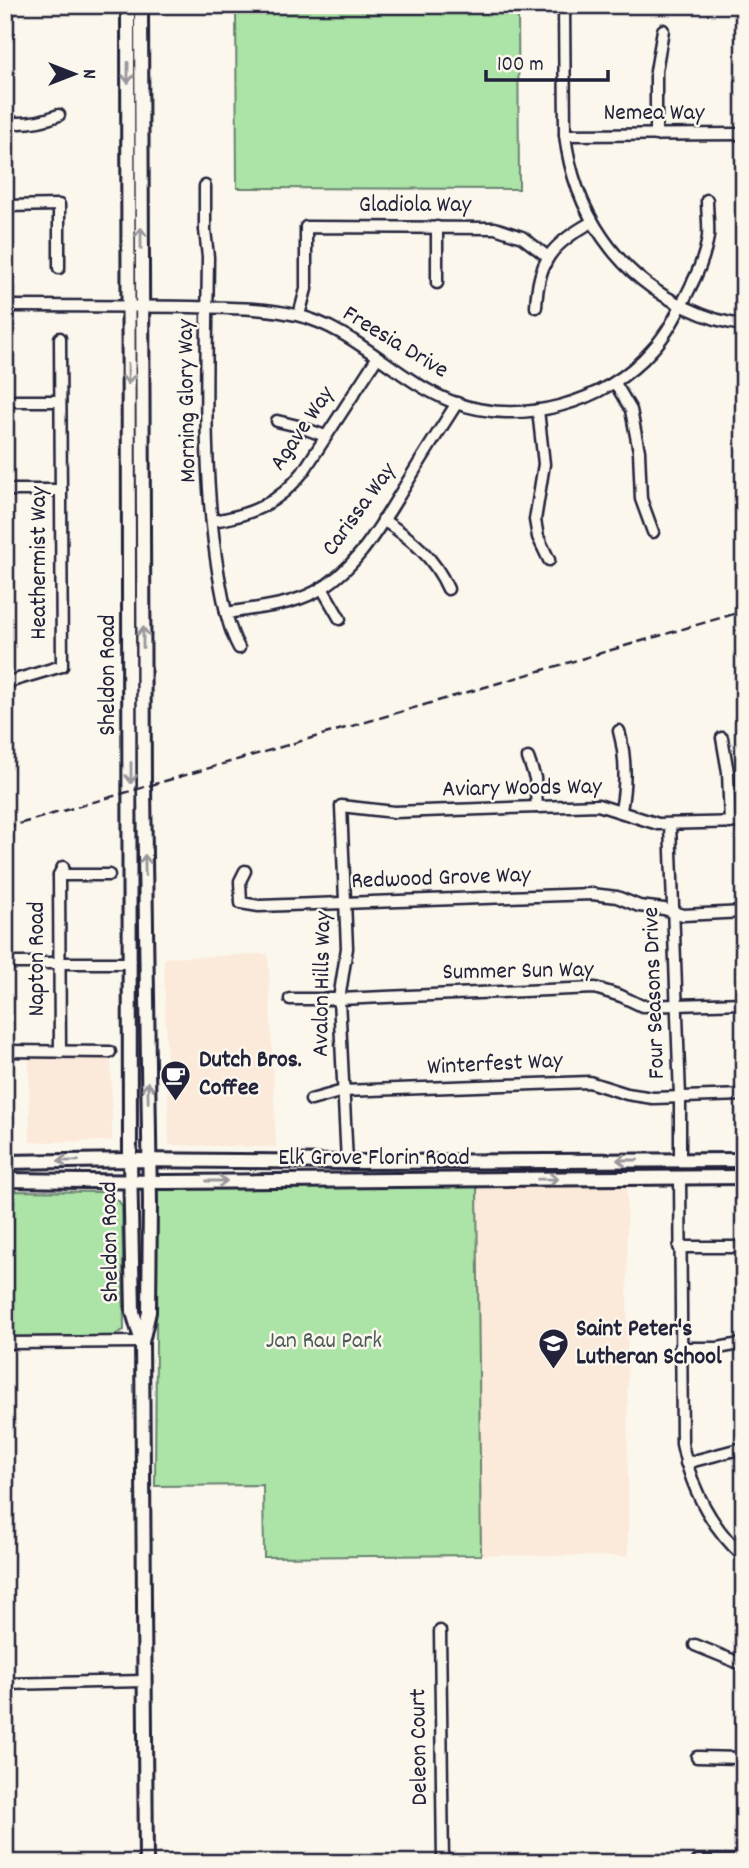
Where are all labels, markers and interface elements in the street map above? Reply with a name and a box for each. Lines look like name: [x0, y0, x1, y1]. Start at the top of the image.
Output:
north arrow: [38, 38, 108, 108]
scale bar: [486, 38, 609, 82]
text: 100 m: [497, 51, 544, 81]
one-way arrow: [121, 62, 135, 85]
text: N: [74, 69, 101, 79]
street label: Nemea Way: [604, 97, 706, 131]
street label: Gladiola Way: [359, 189, 473, 223]
one-way arrow: [134, 226, 148, 249]
street label: Freesia Drive: [336, 298, 454, 388]
street label: Morning Glory Way: [170, 318, 206, 483]
one-way arrow: [121, 362, 135, 385]
street label: Agave Way: [262, 379, 345, 478]
street label: Carissa Way: [314, 455, 406, 564]
street label: Heathermist Way: [23, 485, 57, 640]
street label: Sheldon Road: [92, 614, 126, 736]
one-way arrow: [136, 626, 150, 649]
one-way arrow: [124, 761, 138, 784]
street label: Aviary Woods Way: [442, 771, 603, 807]
one-way arrow: [138, 853, 152, 876]
street label: Redwood Grove Way: [351, 859, 533, 899]
street label: Napton Road: [21, 901, 55, 1017]
street label: Four Seasons Drive: [635, 906, 675, 1080]
street label: Avalon Hills Way: [305, 910, 341, 1057]
street label: Summer Sun Way: [442, 954, 595, 990]
place label: Dutch Bros. Coffee: [199, 1044, 302, 1106]
street label: Winterfest Way: [426, 1044, 565, 1086]
cafe icon: Dutch Bros. Coffee: [159, 1058, 193, 1102]
one-way arrow: [141, 1081, 154, 1104]
street label: Elk Grove Florin Road: [278, 1142, 470, 1176]
one-way arrow: [615, 1153, 638, 1167]
one-way arrow: [57, 1154, 80, 1168]
one-way arrow: [536, 1173, 559, 1186]
one-way arrow: [205, 1175, 228, 1188]
street label: Sheldon Road: [93, 1181, 129, 1303]
place label: Saint Peter's Lutheran School: [576, 1313, 722, 1375]
park label: Jan Rau Park: [266, 1325, 382, 1359]
school or university icon: Saint Peter's Lutheran School: [536, 1327, 570, 1371]
street label: Deleon Court: [402, 1688, 438, 1806]

